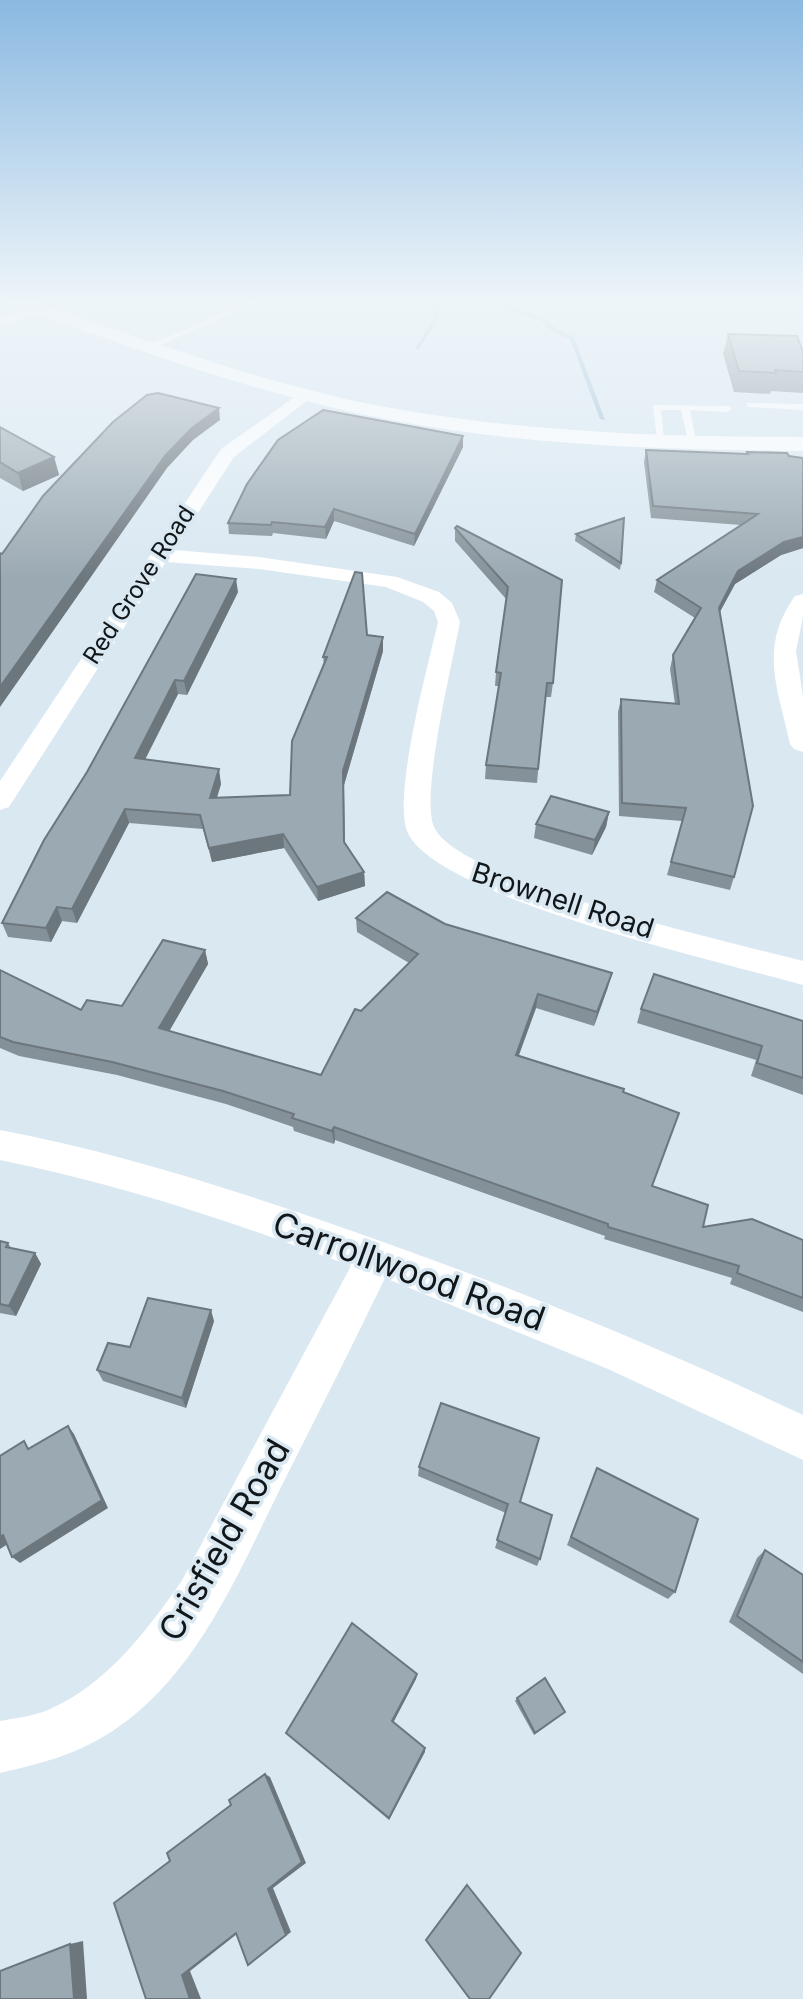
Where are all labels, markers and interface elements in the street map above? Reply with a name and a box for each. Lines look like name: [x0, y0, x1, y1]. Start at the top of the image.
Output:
street label: Red Grove Road: [77, 500, 200, 669]
street label: Brownell Road: [468, 855, 658, 945]
street label: Carrollwood Road: [267, 1202, 551, 1339]
street label: Crisfield Road: [149, 1432, 298, 1648]

